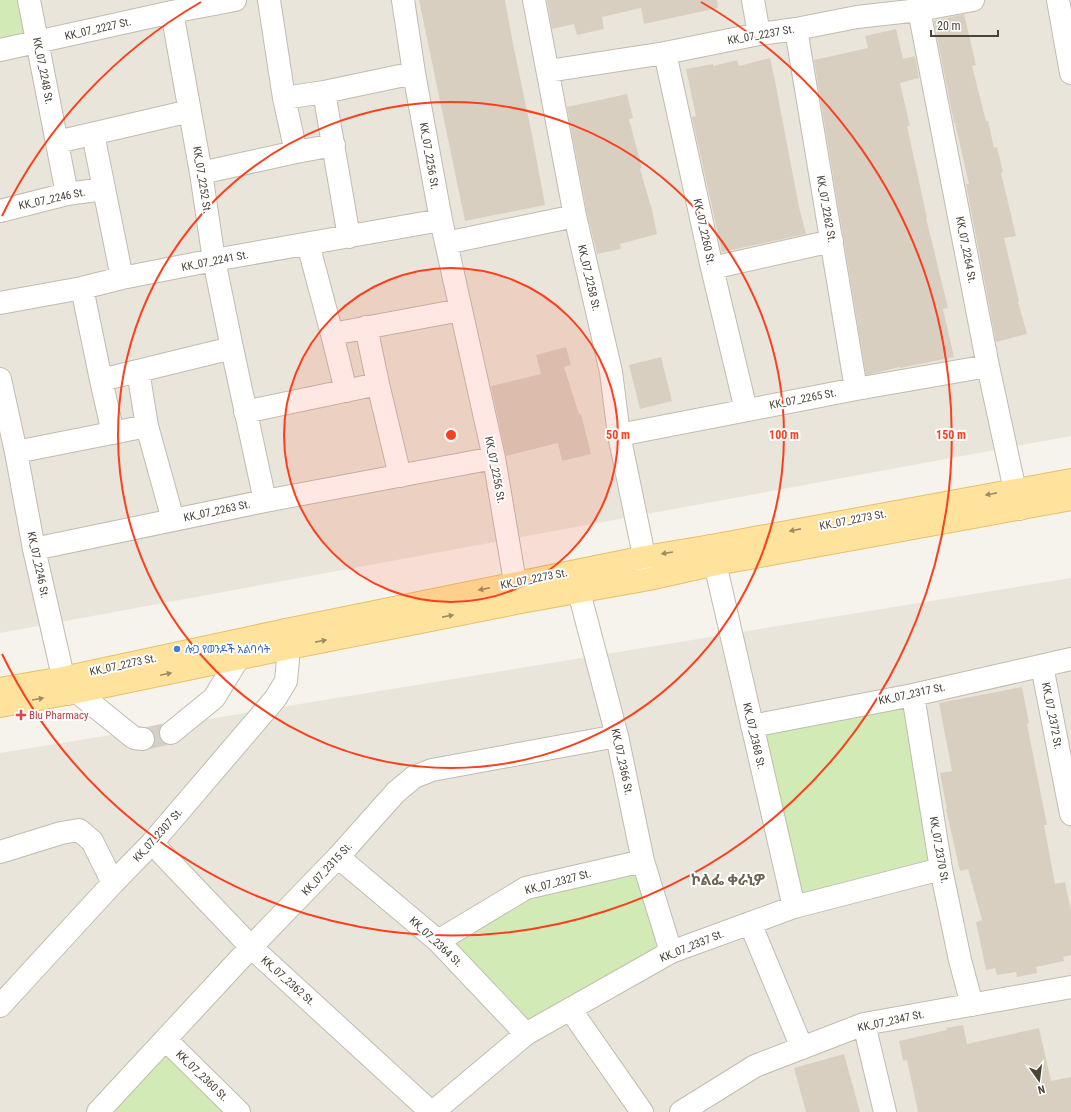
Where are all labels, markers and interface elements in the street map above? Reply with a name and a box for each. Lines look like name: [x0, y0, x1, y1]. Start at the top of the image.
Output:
scale bar: [931, 12, 998, 38]
street label: KK_07_2227 St.: [63, 15, 133, 43]
text: 20 m: [937, 19, 961, 33]
street label: KK_07_2237 St.: [726, 23, 796, 47]
street label: KK_07_2248 St.: [30, 36, 56, 106]
street label: KK_07_2256 St.: [417, 121, 441, 191]
street label: KK_07_2252 St.: [190, 145, 214, 215]
street label: KK_07_2262 St.: [814, 174, 838, 244]
street label: KK_07_2246 St.: [17, 186, 87, 212]
street label: KK_07_2260 St.: [691, 197, 717, 267]
street label: KK_07_2264 St.: [953, 215, 979, 285]
street label: KK_07_2258 St.: [575, 243, 603, 313]
street label: KK_07_2241 St.: [180, 248, 250, 274]
street label: KK_07_2265 St.: [768, 386, 838, 412]
centre of rings: [444, 428, 458, 442]
text: 50 m: [606, 428, 630, 442]
text: 100 m: [769, 428, 799, 442]
text: 150 m: [936, 428, 966, 442]
street label: KK_07_2256 St.: [482, 435, 508, 505]
one-way arrow: [985, 491, 997, 497]
street label: KK_07_2263 St.: [182, 498, 252, 524]
street label: KK_07_2273 St.: [818, 507, 888, 533]
one-way arrow: [788, 528, 801, 534]
street label: KK_07_2246 St.: [25, 530, 51, 600]
one-way arrow: [661, 550, 673, 556]
street label: KK_07_2273 St.: [499, 566, 569, 592]
one-way arrow: [478, 586, 490, 592]
one-way arrow: [442, 613, 454, 619]
one-way arrow: [314, 638, 327, 644]
place label: ሎጋ የወንዶች አልባሳት: [185, 643, 271, 656]
marker: ሎጋ የወንዶች አልባሳት: [172, 644, 182, 654]
street label: KK_07_2273 St.: [88, 652, 158, 678]
one-way arrow: [160, 670, 172, 676]
street label: KK_07_2317 St.: [877, 681, 947, 707]
street label: KK_07_2372 St.: [1039, 681, 1065, 751]
one-way arrow: [32, 696, 45, 702]
street label: KK_07_2368 St.: [740, 701, 768, 771]
place label: Blu Pharmacy: [29, 709, 89, 722]
marker: Blu Pharmacy: [16, 710, 26, 720]
street label: KK_07_2366 St.: [609, 727, 635, 797]
street label: KK_07_2307 St.: [130, 805, 186, 865]
street label: KK_07_2370 St.: [927, 815, 951, 885]
street label: KK_07_2315 St.: [299, 840, 355, 898]
street label: KK_07_2327 St.: [524, 867, 593, 897]
district label: ኮልፌ ቀራኒዎ: [691, 871, 765, 889]
street label: KK_07_2364 St.: [407, 914, 465, 970]
street label: KK_07_2337 St.: [658, 927, 726, 965]
street label: KK_07_2362 St.: [258, 953, 318, 1009]
street label: KK_07_2347 St.: [856, 1008, 926, 1034]
street label: KK_07_2360 St.: [173, 1048, 231, 1104]
north arrow: [1019, 1060, 1059, 1100]
text: N: [1036, 1082, 1046, 1096]

